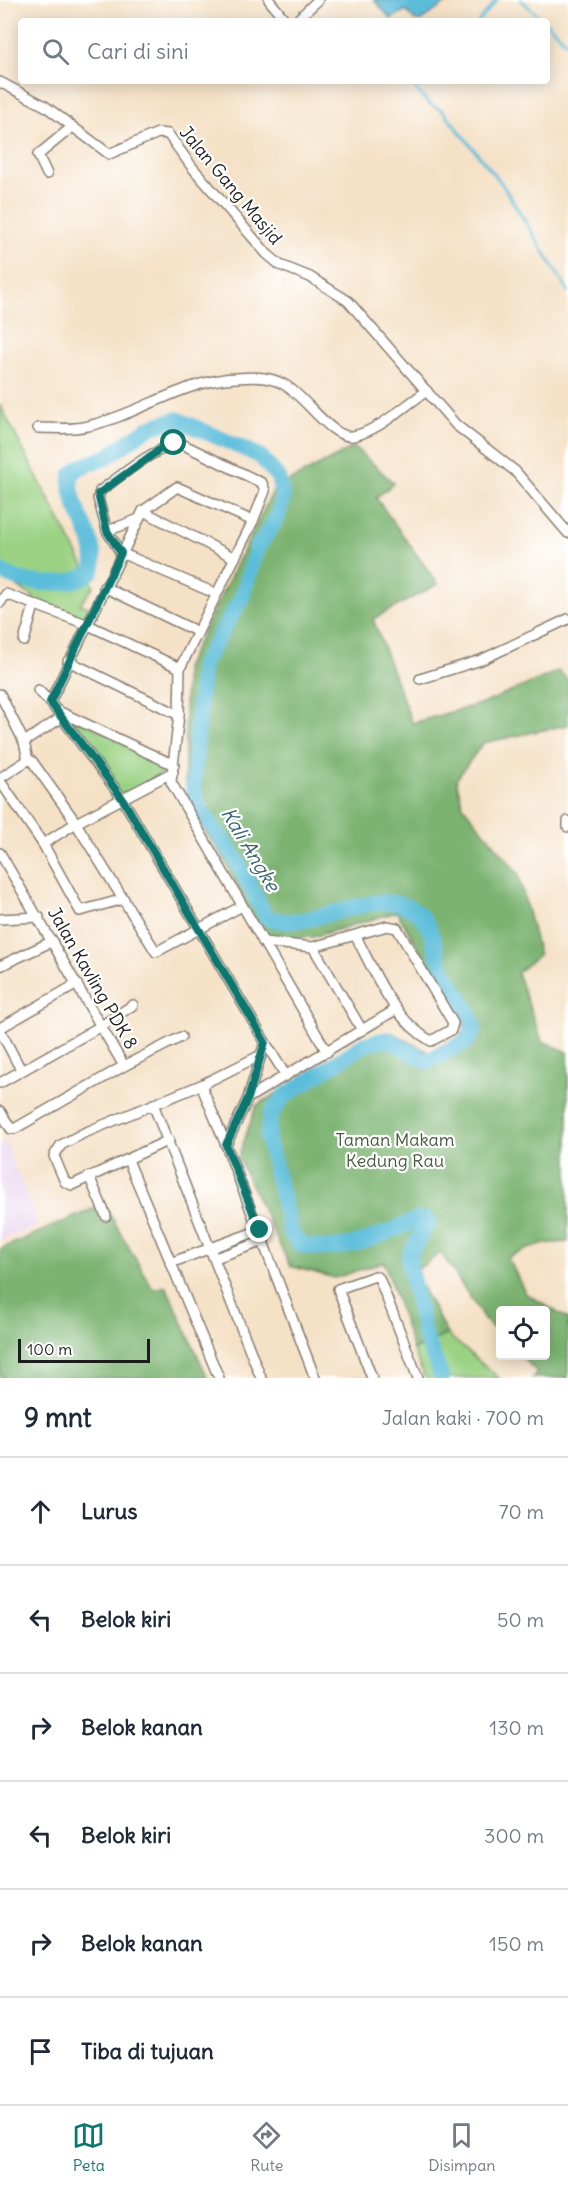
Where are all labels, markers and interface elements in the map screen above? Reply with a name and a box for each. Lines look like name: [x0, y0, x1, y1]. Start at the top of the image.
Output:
search box: [18, 18, 550, 84]
icon: search: [39, 35, 72, 68]
text: Cari di sini: [87, 37, 189, 65]
street label: Jalan Gang Masjid: [175, 121, 288, 249]
route start: [160, 429, 186, 455]
water label: Kali Angke: [216, 802, 286, 897]
street label: Jalan Kavling PDK 8: [43, 903, 143, 1053]
park label: Taman Makam Kedung Rau: [335, 1128, 455, 1172]
route end: [246, 1216, 272, 1242]
map controls: [496, 1306, 550, 1360]
button: locate: [496, 1306, 550, 1360]
scale bar: [18, 1336, 150, 1364]
text: 100 m: [27, 1339, 72, 1359]
text: 9 mnt: [24, 1401, 92, 1434]
text: Jalan kaki · 700 m: [382, 1405, 544, 1430]
icon: ahead: [24, 1495, 57, 1528]
text: Lurus: [81, 1497, 137, 1525]
text: 70 m: [499, 1499, 544, 1524]
icon: left: [24, 1603, 57, 1636]
text: Belok kiri: [81, 1605, 171, 1633]
text: 50 m: [497, 1607, 544, 1632]
icon: right: [24, 1711, 57, 1744]
text: Belok kanan: [81, 1713, 203, 1741]
text: 130 m: [489, 1715, 544, 1740]
icon: left: [24, 1819, 57, 1852]
text: Belok kiri: [81, 1821, 171, 1849]
text: 300 m: [484, 1823, 544, 1848]
icon: right: [24, 1927, 57, 1960]
text: Belok kanan: [81, 1929, 203, 1957]
text: 150 m: [489, 1931, 544, 1956]
icon: arrive: [24, 2035, 57, 2068]
text: Tiba di tujuan: [81, 2037, 214, 2065]
tab: Peta: [72, 2119, 105, 2175]
tab: Rute: [250, 2119, 283, 2175]
tab: Disimpan: [428, 2119, 496, 2175]

